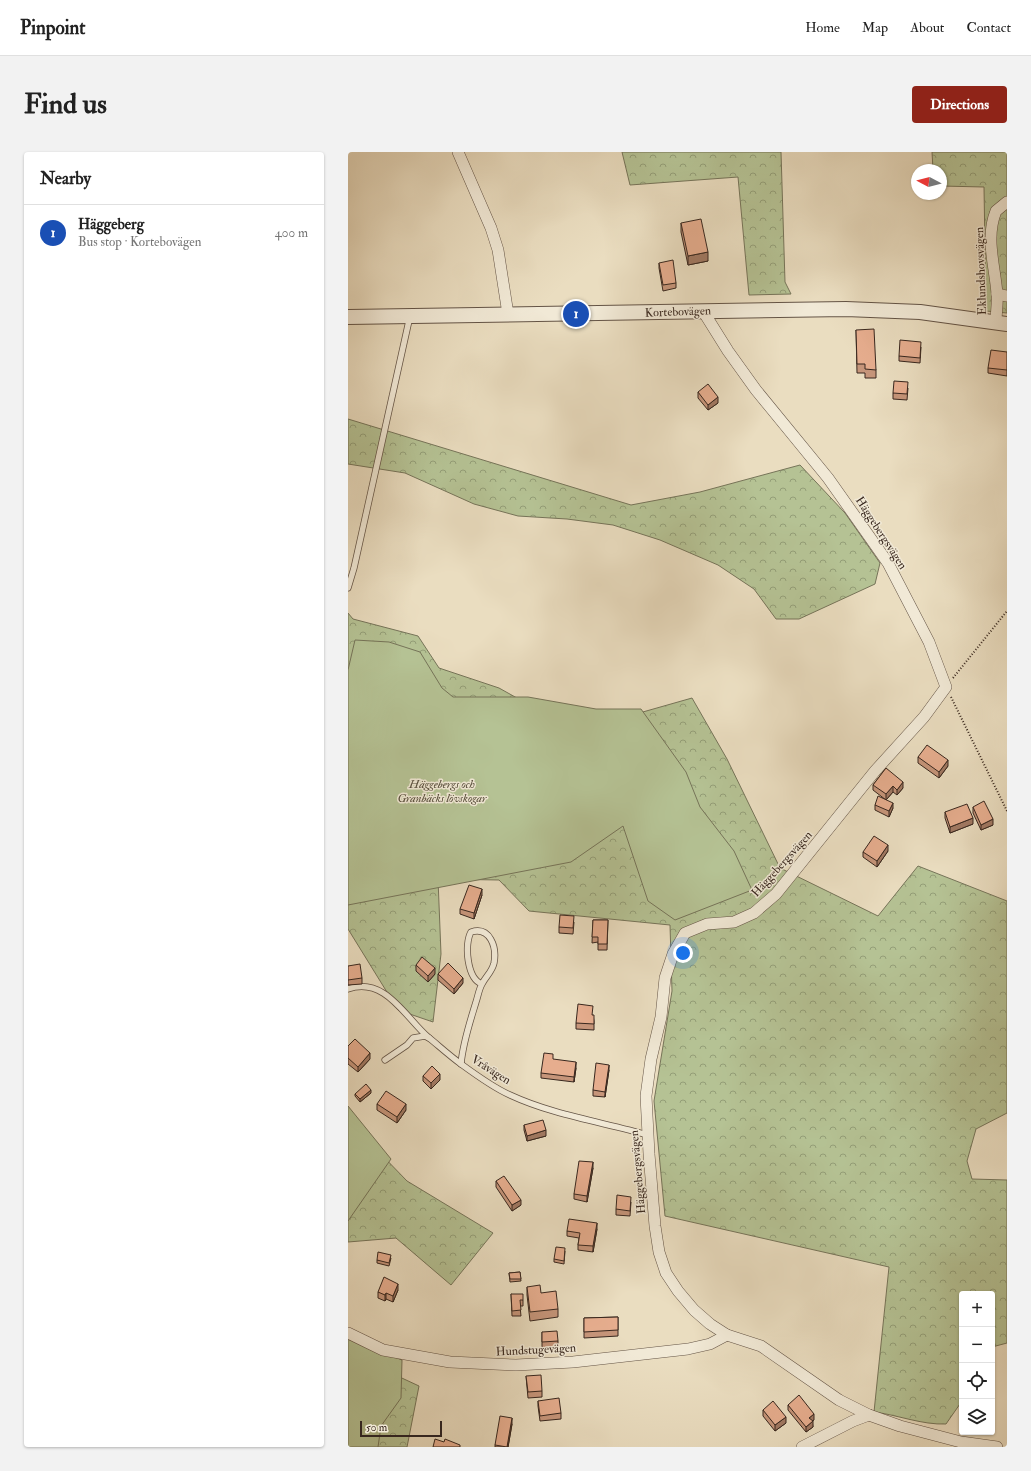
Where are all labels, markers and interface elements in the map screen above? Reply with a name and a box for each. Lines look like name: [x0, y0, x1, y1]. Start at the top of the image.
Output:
text: Pinpoint: [20, 16, 85, 40]
text: Home: [805, 19, 840, 36]
text: Map: [862, 19, 888, 36]
text: About: [910, 19, 944, 36]
text: Contact: [966, 19, 1011, 36]
button: Directions: [912, 86, 1007, 123]
text: Find us: [24, 87, 107, 122]
north arrow: [911, 164, 947, 200]
text: Nearby: [40, 168, 91, 189]
text: Häggeberg: [78, 215, 144, 234]
text: 1: [51, 225, 55, 241]
text: 400 m: [275, 225, 308, 241]
street label: Eklundshovsvägen: [972, 227, 990, 315]
text: Bus stop · Kortebovägen: [78, 234, 202, 250]
pin: 1: [563, 299, 589, 329]
street label: Kortebovägen: [645, 303, 711, 321]
street label: Häggebergsvägen: [852, 494, 910, 572]
park label: Häggebergs och Granbäcks lövskogar: [397, 777, 487, 806]
street label: Häggebergsvägen: [748, 828, 816, 900]
your location: [673, 943, 693, 963]
street label: Vråvägen: [468, 1052, 514, 1088]
street label: Häggebergsvägen: [627, 1129, 649, 1215]
map controls: [959, 1291, 995, 1435]
button: +: [959, 1291, 995, 1327]
button: −: [959, 1327, 995, 1363]
street label: Hundstugevägen: [496, 1340, 576, 1360]
button: locate: [959, 1363, 995, 1399]
button: layers: [959, 1399, 995, 1435]
scale bar: [360, 1419, 442, 1438]
text: 50 m: [366, 1421, 387, 1434]

